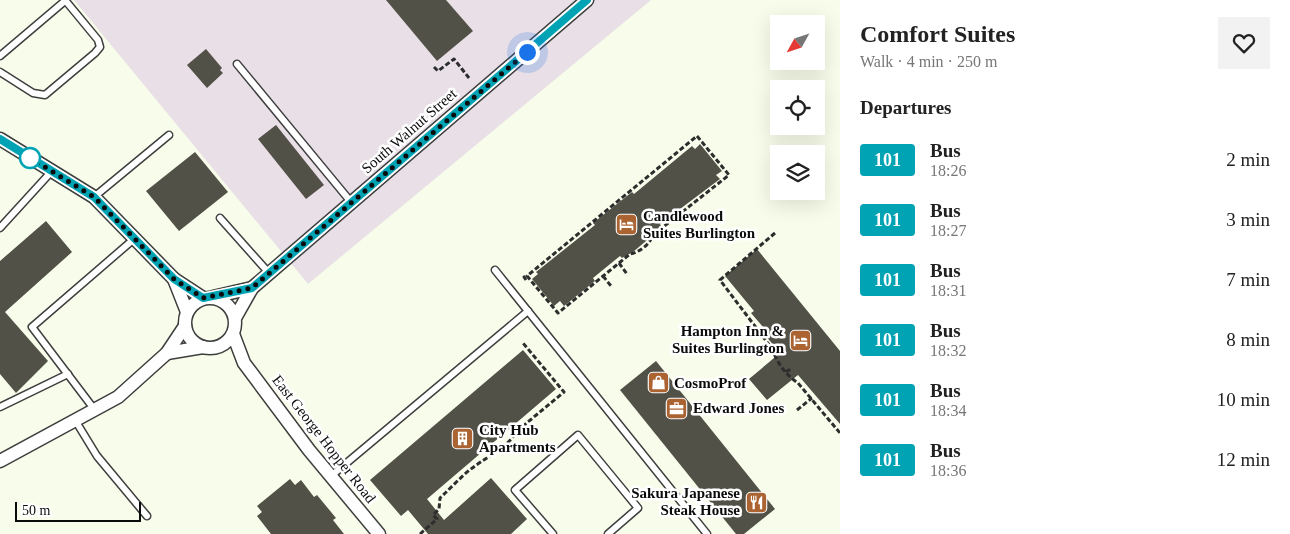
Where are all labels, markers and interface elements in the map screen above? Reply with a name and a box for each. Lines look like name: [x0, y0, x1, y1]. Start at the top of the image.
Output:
north arrow: [770, 15, 825, 70]
map controls: [770, 15, 825, 200]
button: heart: [1218, 17, 1270, 69]
text: Comfort Suites: [860, 21, 1015, 47]
your location: [515, 40, 540, 65]
text: Walk · 4 min · 250 m: [860, 53, 997, 70]
button: locate: [770, 80, 825, 135]
street label: South Walnut Street: [358, 85, 460, 176]
text: Departures: [860, 97, 951, 118]
text: Bus: [930, 140, 961, 161]
button: layers: [770, 145, 825, 200]
unlabelled marker: [19, 147, 41, 169]
text: 2 min: [1226, 149, 1270, 170]
text: 101: [874, 150, 901, 170]
text: 18:26: [930, 162, 966, 179]
text: Bus: [930, 200, 961, 221]
place label: Candlewood Suites Burlington: [643, 208, 756, 241]
text: 3 min: [1226, 209, 1270, 230]
text: 101: [874, 210, 901, 230]
hotel icon: Candlewood Suites Burlington: [615, 213, 639, 237]
text: 18:27: [930, 222, 966, 239]
text: Bus: [930, 260, 961, 281]
text: 7 min: [1226, 269, 1270, 290]
text: 101: [874, 270, 901, 290]
text: 18:31: [930, 282, 966, 299]
text: Bus: [930, 320, 961, 341]
place label: Hampton Inn & Suites Burlington: [672, 323, 785, 356]
hotel icon: Hampton Inn & Suites Burlington: [788, 328, 812, 352]
text: 8 min: [1226, 329, 1270, 350]
text: 101: [874, 330, 901, 350]
text: 18:32: [930, 342, 966, 359]
shop icon: CosmoProf: [646, 371, 670, 395]
street label: East George Hopper Road: [269, 372, 379, 506]
place label: CosmoProf: [674, 375, 747, 391]
text: Bus: [930, 380, 961, 401]
text: 10 min: [1217, 389, 1270, 410]
text: 101: [874, 390, 901, 410]
office icon: Edward Jones: [665, 396, 689, 420]
place label: Edward Jones: [693, 400, 784, 416]
text: 18:34: [930, 402, 966, 419]
place label: City Hub Apartments: [479, 422, 556, 455]
building icon: City Hub Apartments: [451, 427, 475, 451]
text: Bus: [930, 440, 961, 461]
text: 12 min: [1217, 449, 1270, 470]
text: 101: [874, 450, 901, 470]
text: 18:36: [930, 462, 966, 479]
place label: Sakura Japanese Steak House: [631, 485, 740, 518]
restaurant icon: Sakura Japanese Steak House: [744, 490, 768, 514]
scale bar: [15, 499, 141, 522]
text: 50 m: [22, 503, 50, 518]

